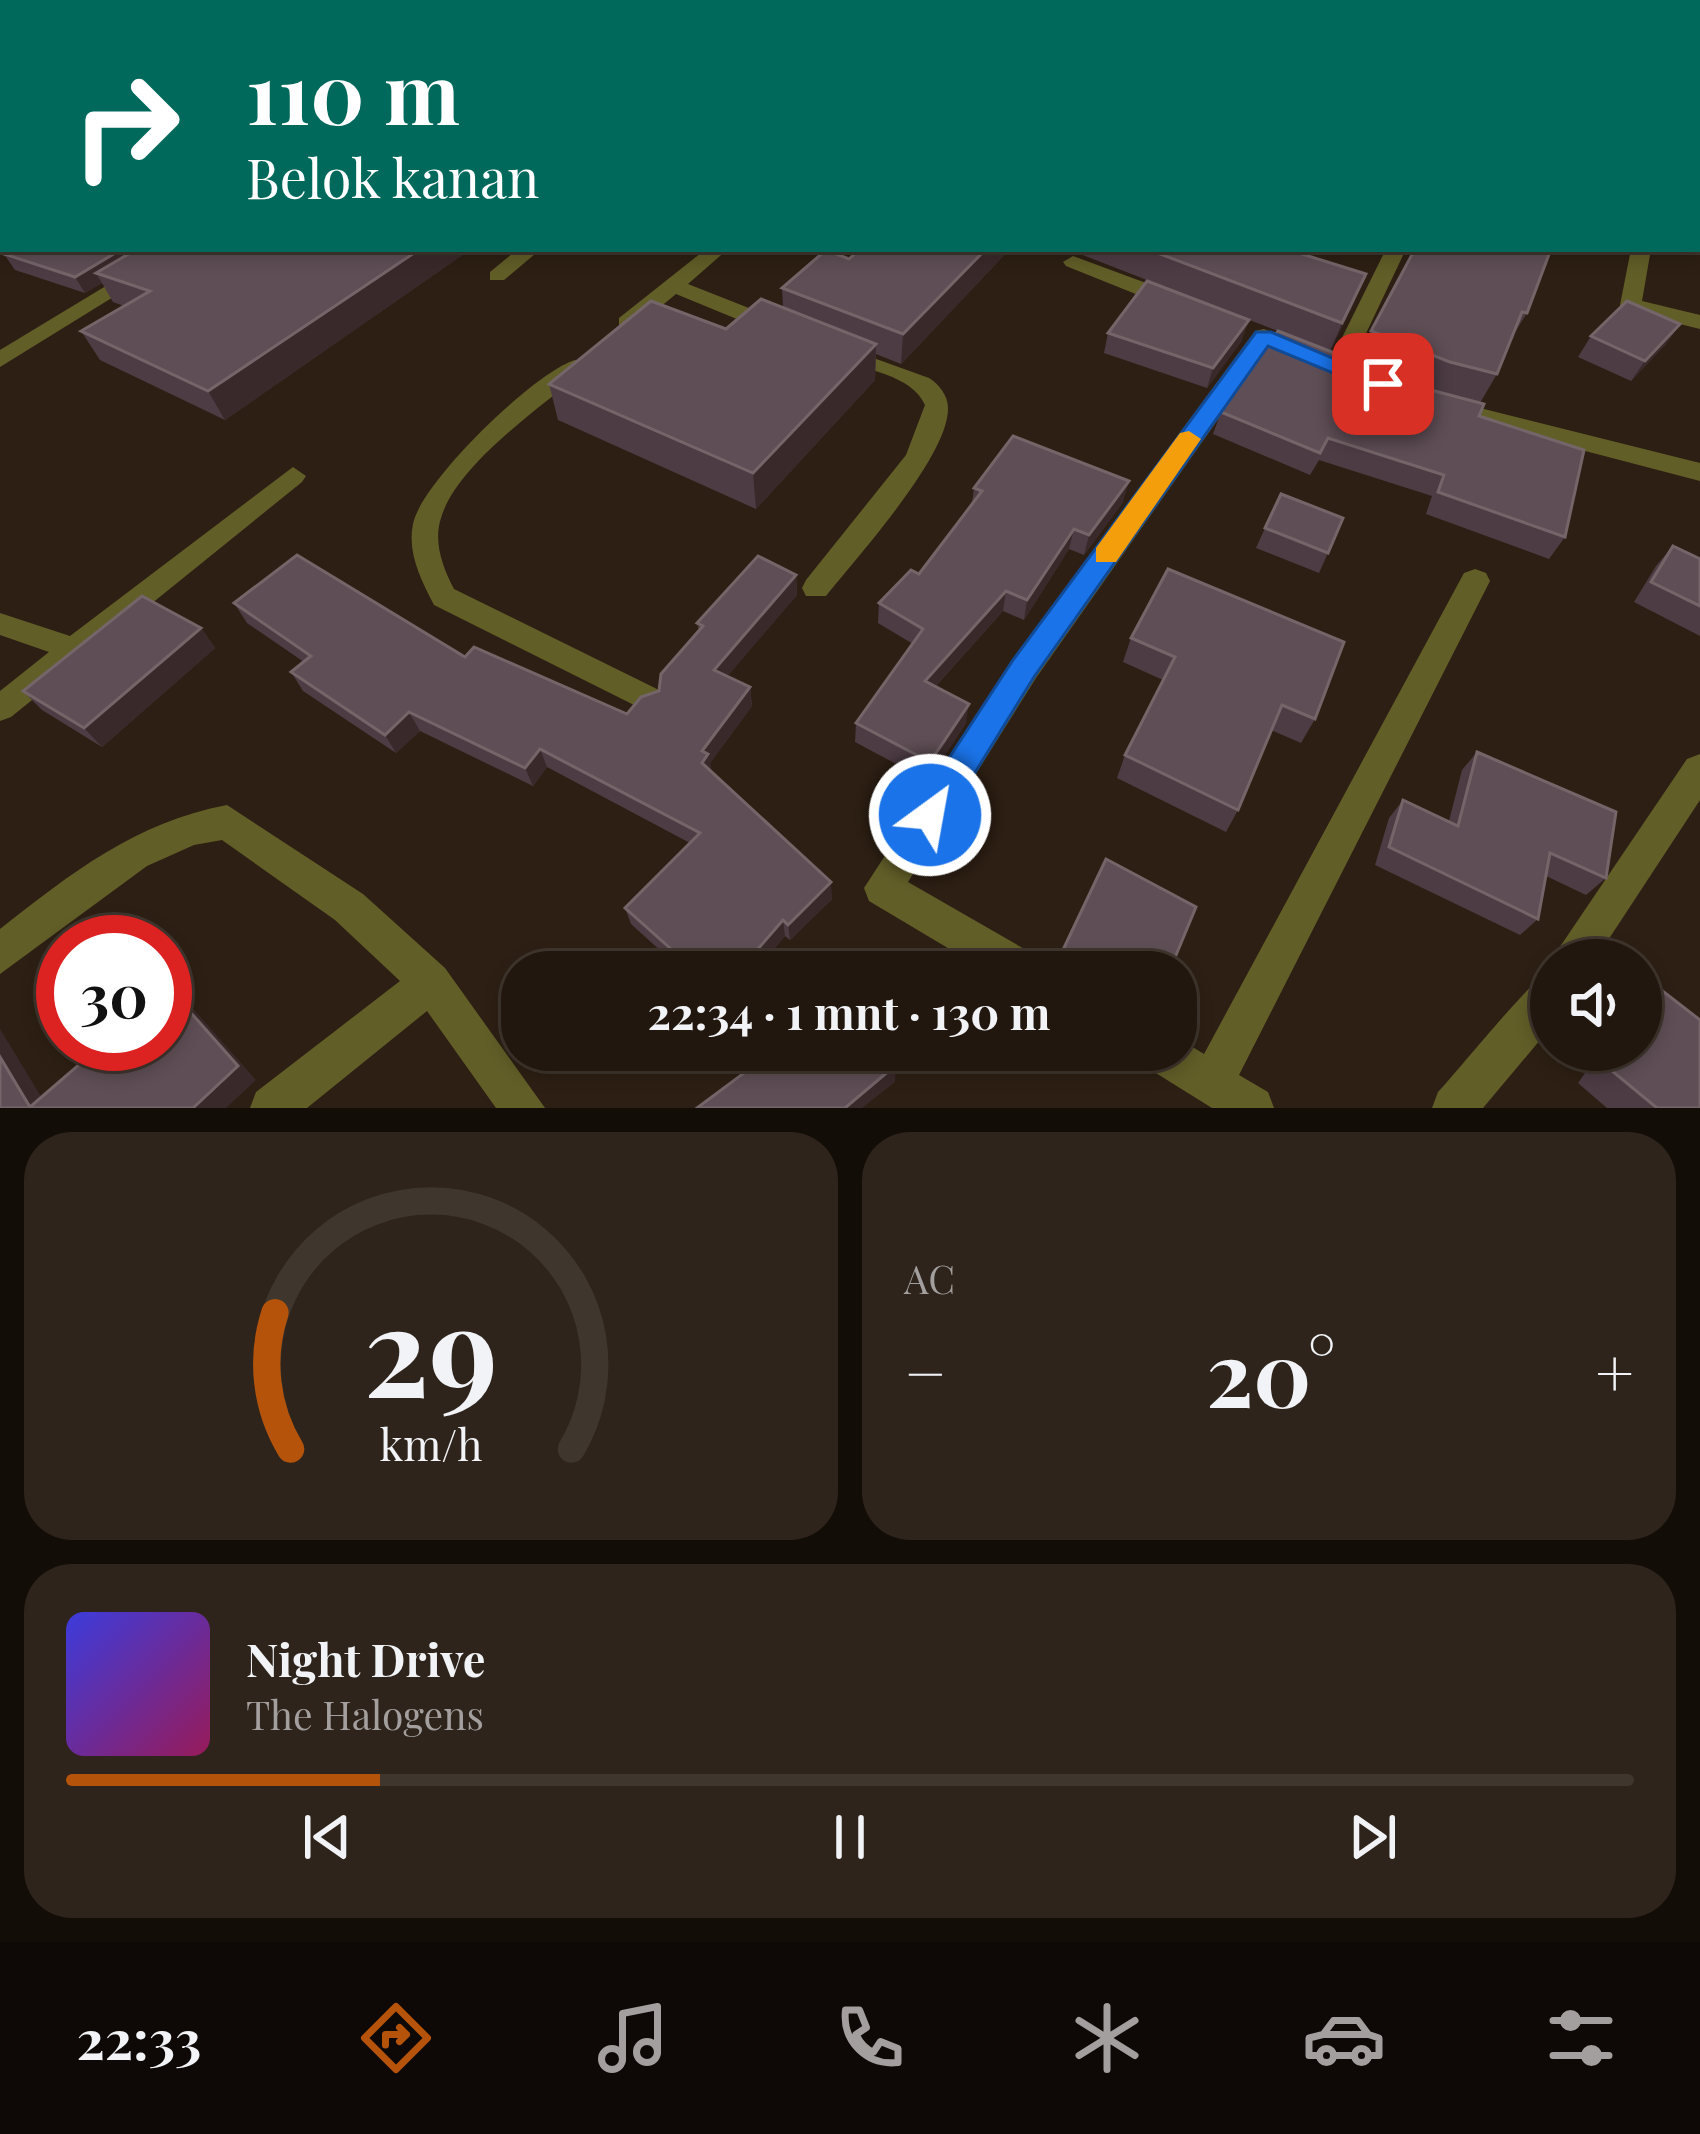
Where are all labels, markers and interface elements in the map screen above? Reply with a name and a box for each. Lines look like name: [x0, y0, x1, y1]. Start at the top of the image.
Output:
text: 110 m: [246, 34, 460, 146]
icon: right: [48, 48, 204, 204]
text: Belok kanan: [246, 141, 539, 213]
pin: [1332, 333, 1434, 435]
icon: arrive: [1350, 351, 1416, 417]
position arrow: [867, 752, 993, 878]
speed limit sign: 30: [36, 915, 192, 1071]
map controls: [1530, 939, 1662, 1071]
button: sound: [1530, 939, 1662, 1071]
text: 22:34 · 1 mnt · 130 m: [647, 981, 1051, 1041]
text: AC: [904, 1252, 955, 1304]
text: 29: [364, 1263, 498, 1429]
text: 20°: [1206, 1311, 1336, 1431]
text: −: [904, 1327, 947, 1415]
text: +: [1595, 1327, 1634, 1415]
text: km/h: [380, 1415, 482, 1472]
text: Night Drive: [246, 1628, 485, 1688]
text: The Halogens: [246, 1688, 484, 1740]
icon: previous: [294, 1804, 360, 1870]
icon: pause: [817, 1804, 883, 1870]
icon: next: [1340, 1804, 1406, 1870]
icon: directions: [354, 1996, 438, 2080]
icon: music: [591, 1996, 675, 2080]
icon: phone: [828, 1996, 912, 2080]
icon: climate: [1065, 1996, 1149, 2080]
icon: car: [1302, 1996, 1386, 2080]
icon: filters: [1539, 1996, 1623, 2080]
text: 22:33: [77, 2002, 201, 2074]

